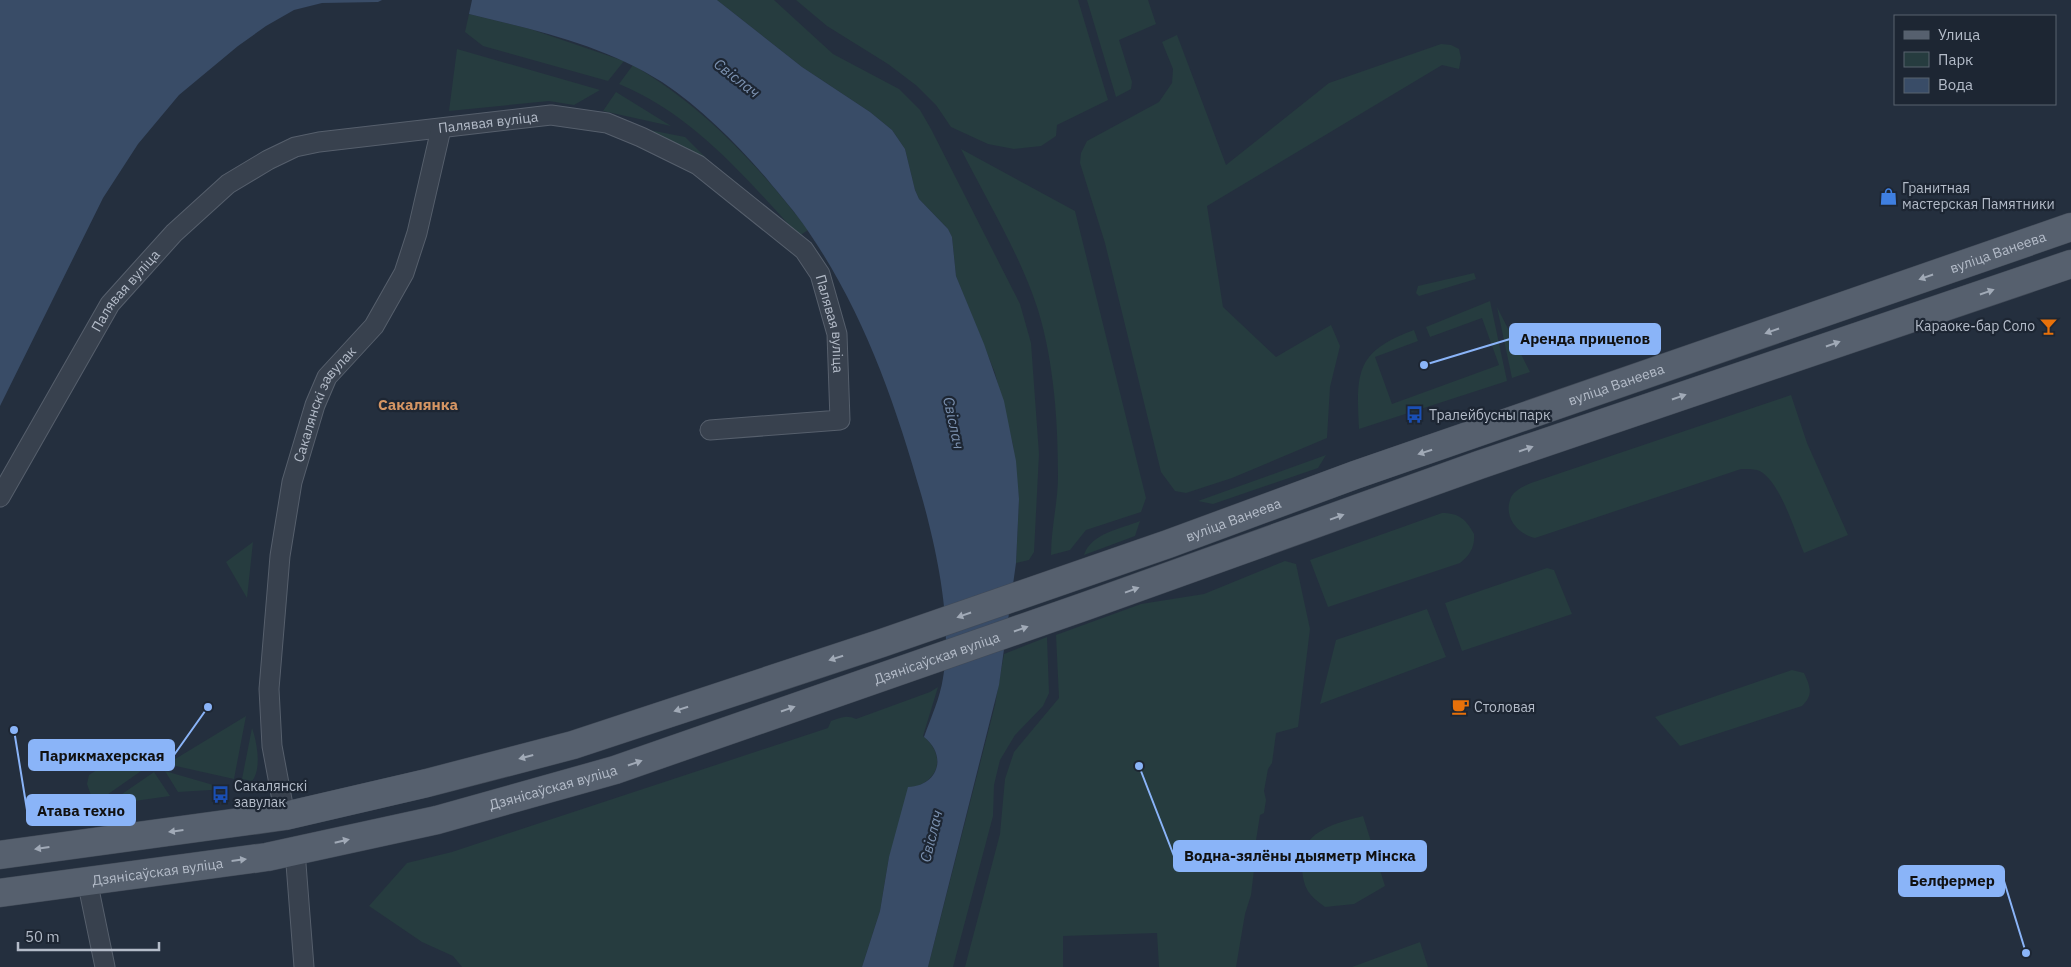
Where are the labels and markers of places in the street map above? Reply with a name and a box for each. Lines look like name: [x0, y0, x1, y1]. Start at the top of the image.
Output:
place label: Гранитная мастерская Памятники: [1902, 179, 2055, 213]
shop icon: Гранитная мастерская Памятники: [1878, 186, 1898, 206]
bar icon: Караоке-бар Соло: [2039, 316, 2059, 336]
place label: Караоке-бар Соло: [1915, 317, 2035, 335]
callout: Аренда прицепов: [1510, 324, 1660, 354]
bus stop icon: Тралейбусны парк: [1405, 405, 1425, 425]
place label: Тралейбусны парк: [1429, 406, 1551, 424]
cafe icon: Столовая: [1450, 697, 1470, 717]
place label: Столовая: [1474, 698, 1535, 716]
callout: Парикмахерская: [29, 740, 174, 770]
place label: Сакалянскі завулак: [234, 777, 307, 811]
bus stop icon: Сакалянскі завулак: [210, 784, 230, 804]
callout: Атава техно: [27, 795, 135, 825]
callout: Водна-зялёны дыяметр Мінска: [1174, 841, 1426, 871]
callout: Белфермер: [1899, 866, 2004, 896]

